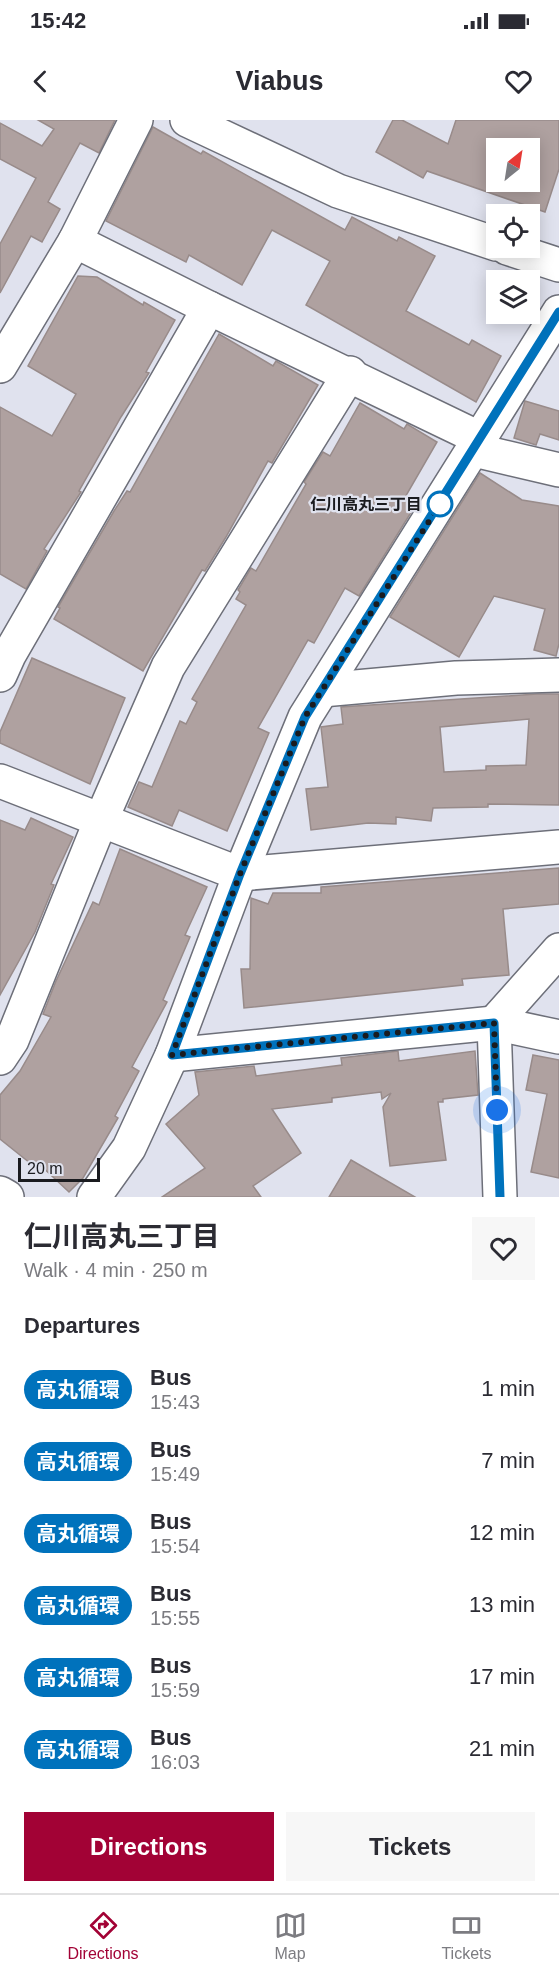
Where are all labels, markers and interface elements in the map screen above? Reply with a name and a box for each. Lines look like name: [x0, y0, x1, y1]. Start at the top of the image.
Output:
text: 15:42: [30, 8, 86, 33]
icon: back: [24, 65, 57, 98]
icon: heart: [502, 65, 535, 98]
text: Viabus: [235, 66, 324, 96]
north arrow: [486, 138, 540, 192]
map controls: [486, 138, 540, 324]
button: locate: [486, 204, 540, 258]
button: layers: [486, 270, 540, 324]
marker: 仁川高丸三丁目: [427, 491, 453, 517]
place label: 仁川高丸三丁目: [310, 496, 422, 513]
your location: [482, 1095, 512, 1125]
scale bar: [18, 1155, 100, 1182]
text: 20 m: [27, 1160, 63, 1177]
button: heart: [472, 1217, 535, 1280]
text: 仁川高丸三丁目: [24, 1221, 220, 1252]
text: Walk · 4 min · 250 m: [24, 1259, 208, 1281]
text: Departures: [24, 1313, 140, 1338]
text: Bus: [150, 1365, 192, 1390]
text: 1 min: [481, 1376, 535, 1401]
text: 高丸循環: [36, 1378, 120, 1401]
text: 15:43: [150, 1391, 200, 1413]
text: Bus: [150, 1437, 192, 1462]
text: 7 min: [481, 1448, 535, 1473]
text: 高丸循環: [36, 1450, 120, 1473]
text: 15:49: [150, 1463, 200, 1485]
text: Bus: [150, 1509, 192, 1534]
text: 12 min: [469, 1520, 535, 1545]
text: 高丸循環: [36, 1522, 120, 1545]
text: 15:54: [150, 1535, 200, 1557]
text: Bus: [150, 1581, 192, 1606]
text: 13 min: [469, 1592, 535, 1617]
text: 高丸循環: [36, 1594, 120, 1617]
text: 15:55: [150, 1607, 200, 1629]
text: Bus: [150, 1653, 192, 1678]
text: 17 min: [469, 1664, 535, 1689]
text: 高丸循環: [36, 1666, 120, 1689]
text: 15:59: [150, 1679, 200, 1701]
text: Bus: [150, 1725, 192, 1750]
text: 21 min: [469, 1736, 535, 1761]
text: 高丸循環: [36, 1738, 120, 1761]
text: 16:03: [150, 1751, 200, 1773]
button: Directions: [24, 1812, 274, 1881]
button: Tickets: [286, 1812, 535, 1881]
tab: Directions: [67, 1909, 139, 1963]
tab: Map: [274, 1909, 307, 1963]
tab: Tickets: [441, 1909, 492, 1963]

